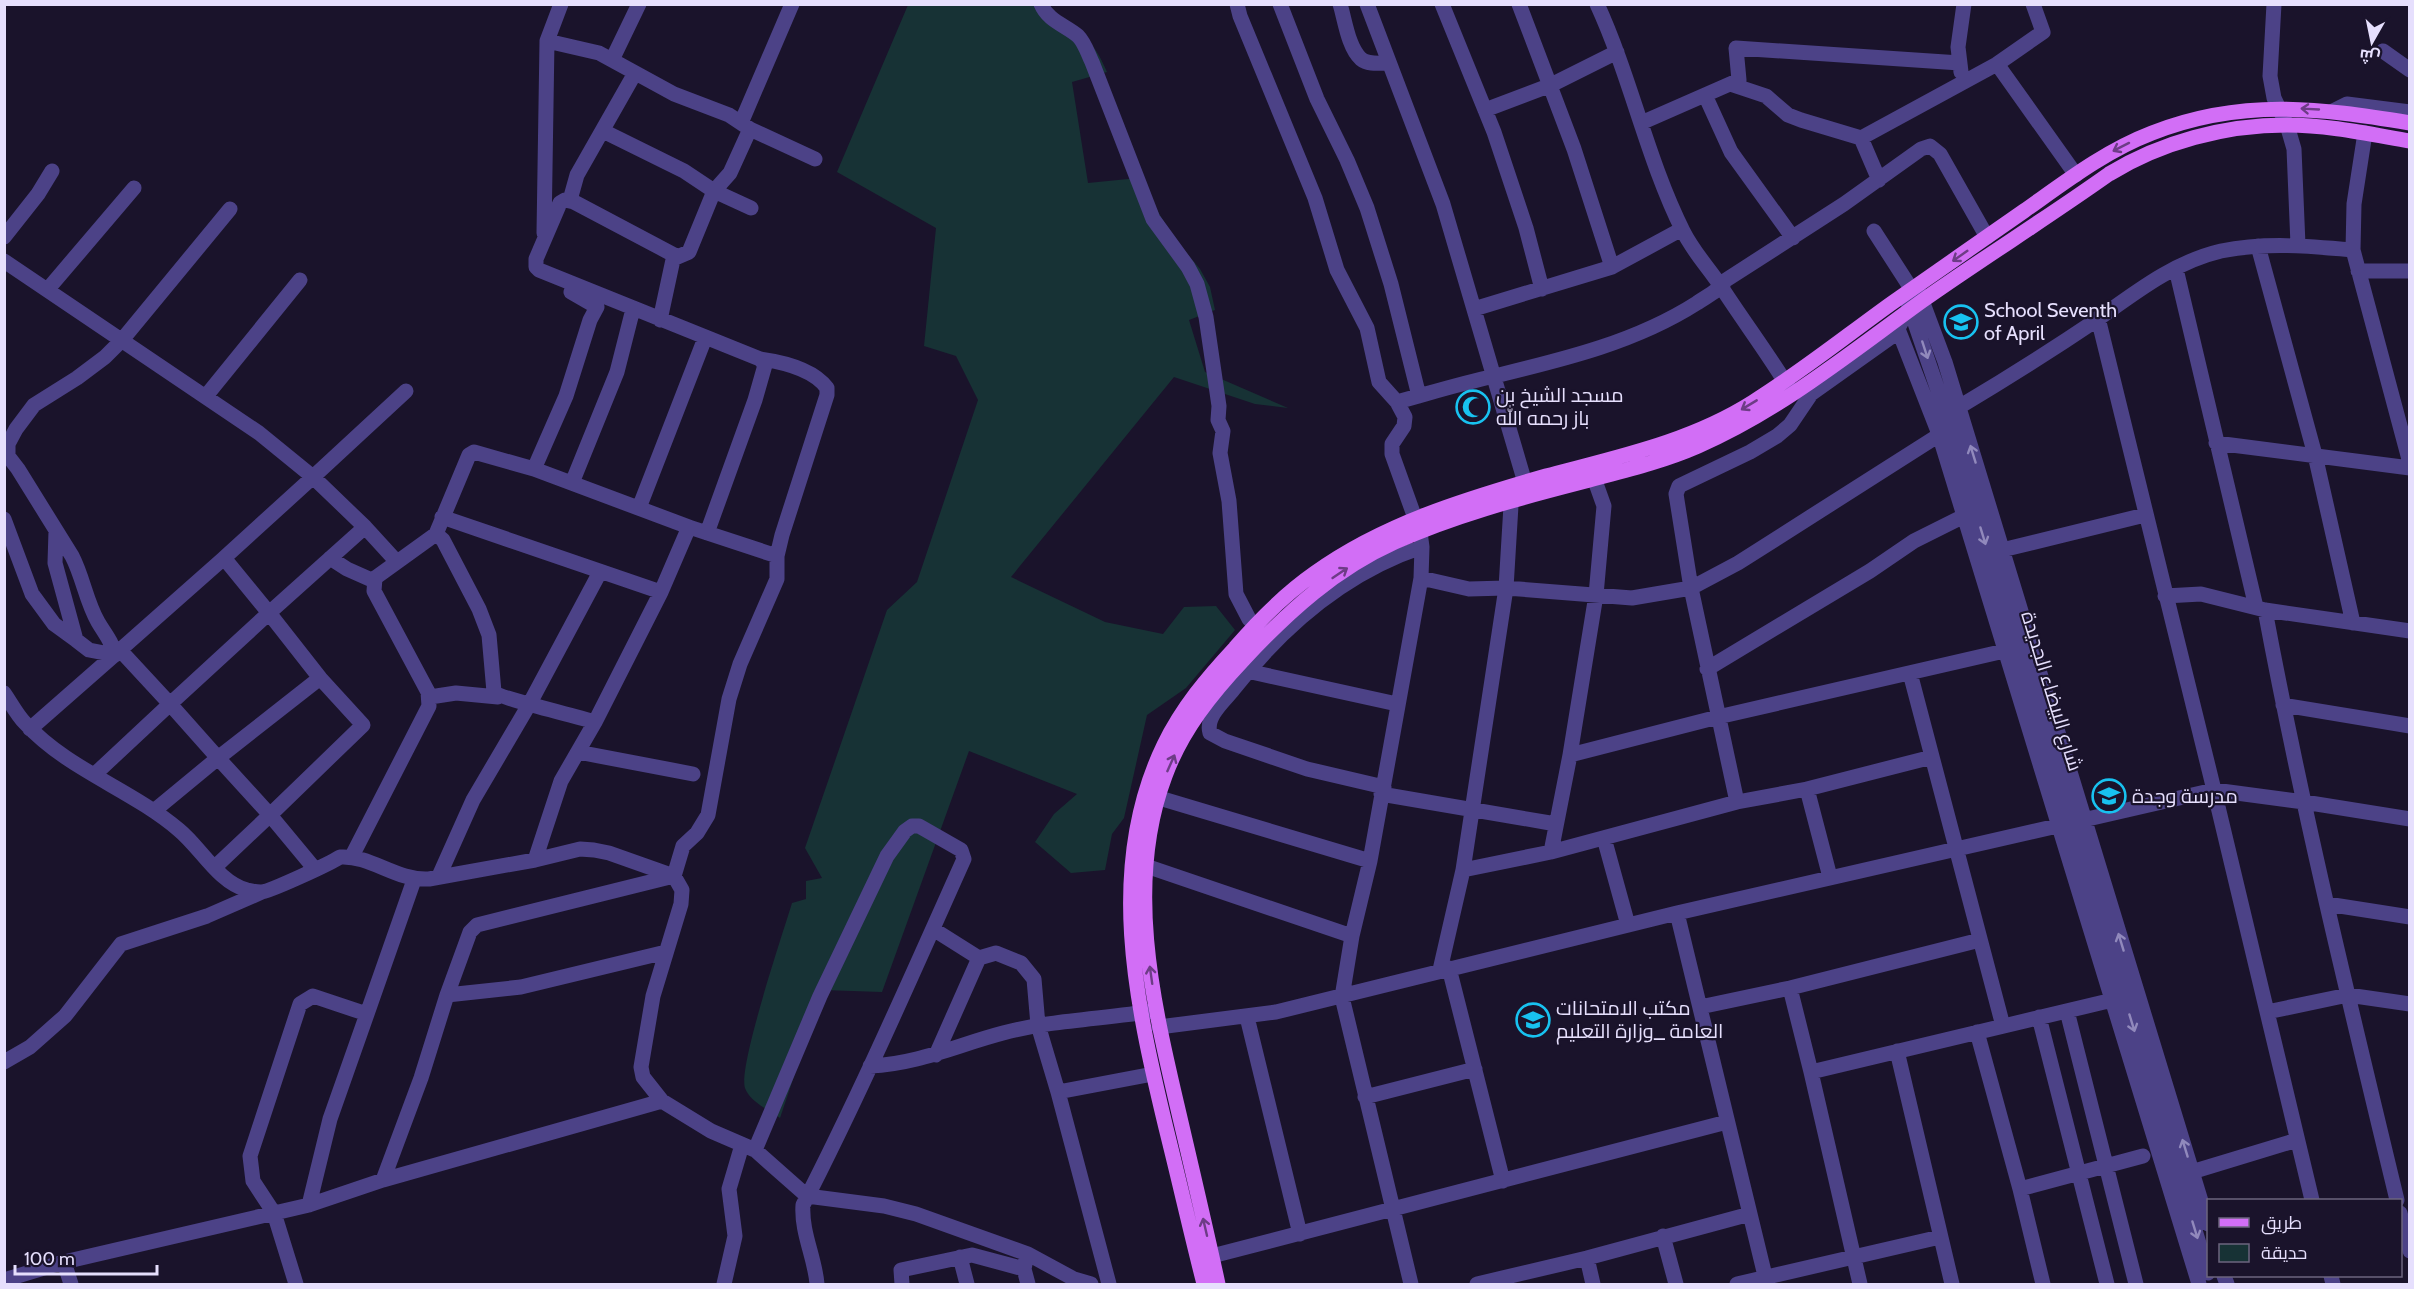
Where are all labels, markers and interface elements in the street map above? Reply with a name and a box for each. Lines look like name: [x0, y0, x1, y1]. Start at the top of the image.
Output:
north arrow: [2342, 12, 2402, 72]
text: ش: [2358, 45, 2381, 67]
one-way arrow: [2300, 104, 2320, 115]
one-way arrow: [2113, 141, 2130, 153]
one-way arrow: [1952, 250, 1968, 262]
place label: School Seventh of April: [1984, 298, 2117, 345]
school or university icon: School Seventh of April: [1943, 304, 1979, 340]
one-way arrow: [1920, 340, 1931, 358]
place label: مسجد الشيخ بن باز رحمه الله: [1496, 383, 1624, 430]
mosque icon: مسجد الشيخ بن باز رحمه الله: [1455, 389, 1491, 425]
one-way arrow: [1741, 399, 1758, 411]
one-way arrow: [1967, 445, 1978, 464]
one-way arrow: [1978, 526, 1989, 545]
one-way arrow: [1331, 566, 1348, 578]
street label: شارع البيضاء الجديدة: [2014, 608, 2088, 774]
one-way arrow: [1165, 755, 1177, 773]
school or university icon: مدرسة وجدة: [2091, 778, 2127, 814]
place label: مدرسة وجدة: [2132, 784, 2238, 808]
one-way arrow: [2115, 933, 2126, 952]
one-way arrow: [1145, 966, 1156, 986]
place label: مكتب الامتحانات العامة _وزارة التعليم: [1556, 996, 1723, 1045]
school or university icon: مكتب الامتحانات العامة _وزارة التعليم: [1515, 1002, 1551, 1038]
one-way arrow: [2127, 1013, 2138, 1032]
one-way arrow: [2179, 1139, 2190, 1158]
legend: [2207, 1199, 2402, 1277]
text: طريق: [2261, 1212, 2302, 1235]
one-way arrow: [1199, 1218, 1211, 1237]
one-way arrow: [2190, 1220, 2201, 1239]
scale bar: [15, 1238, 158, 1276]
text: حديقة: [2261, 1242, 2307, 1264]
text: 100 m: [24, 1248, 75, 1270]

